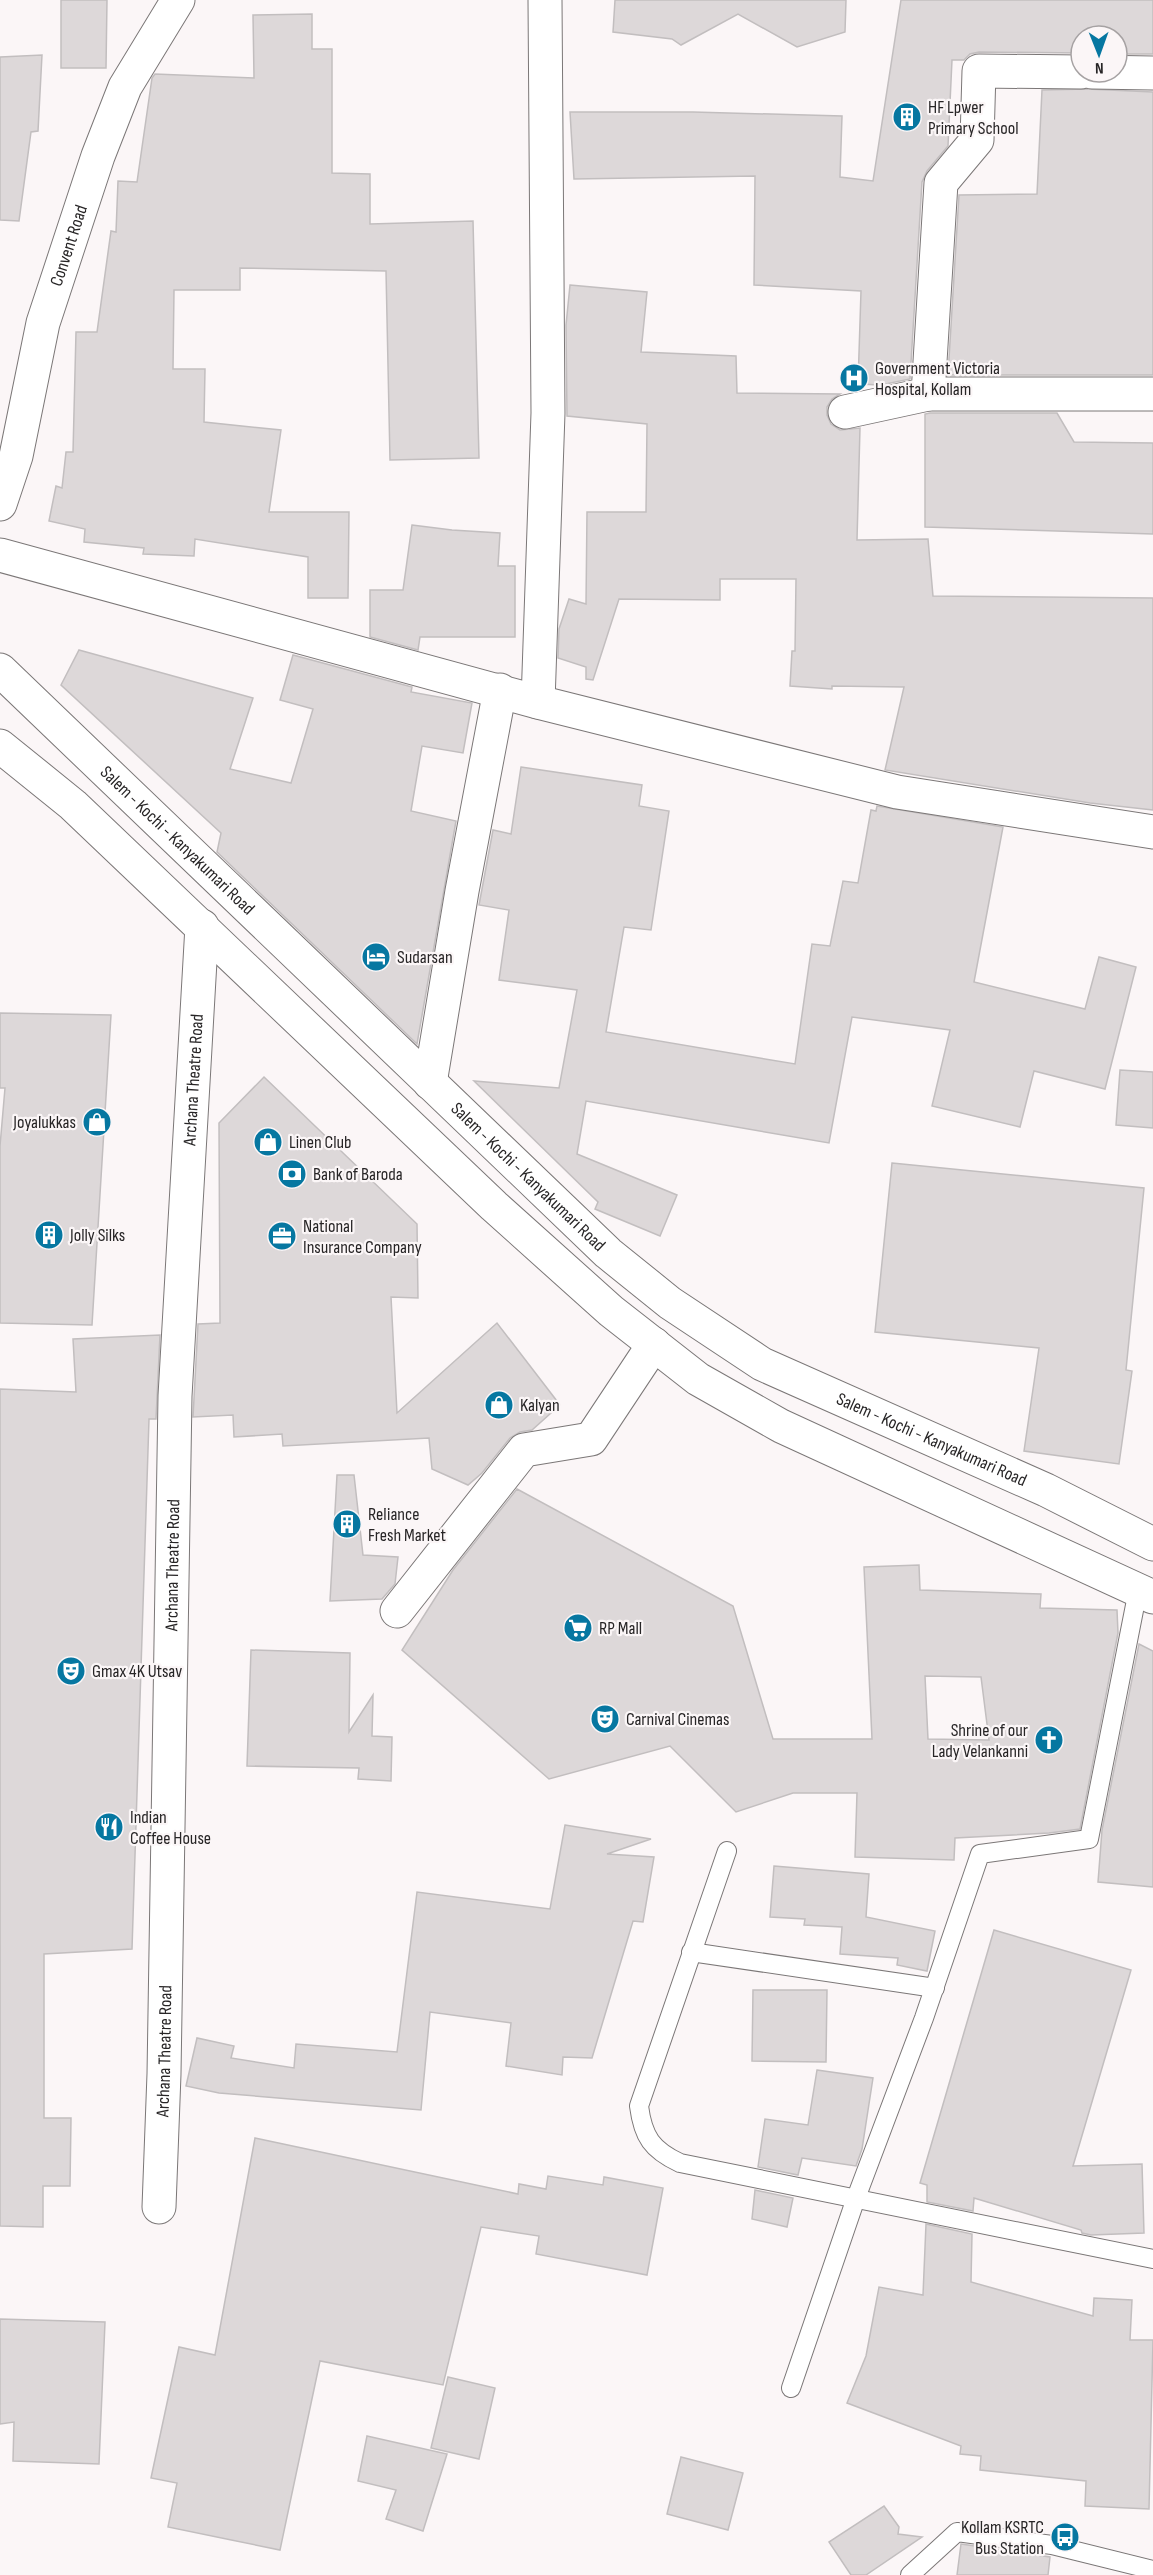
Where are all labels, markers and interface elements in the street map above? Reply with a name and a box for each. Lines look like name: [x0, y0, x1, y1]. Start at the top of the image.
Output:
north arrow: [1069, 24, 1129, 84]
text: N: [1095, 58, 1104, 77]
place label: HF Lpwer Primary School: [928, 97, 1019, 139]
building icon: HF Lpwer Primary School: [891, 101, 923, 133]
street label: Convent Road: [45, 202, 92, 289]
place label: Government Victoria Hospital, Kollam: [875, 358, 1000, 400]
hospital icon: Government Victoria Hospital, Kollam: [838, 362, 870, 394]
street label: Salem - Kochi - Kanyakumari Road: [96, 761, 259, 919]
hotel icon: Sudarsan: [360, 941, 392, 973]
place label: Sudarsan: [397, 947, 453, 968]
street label: Archana Theatre Road: [179, 1013, 207, 1147]
street label: Salem - Kochi - Kanyakumari Road: [447, 1098, 610, 1255]
shop icon: Joyalukkas: [81, 1106, 113, 1138]
place label: Joyalukkas: [12, 1112, 76, 1133]
shop icon: Linen Club: [252, 1126, 284, 1158]
place label: Linen Club: [289, 1132, 352, 1153]
bank icon: Bank of Baroda: [276, 1158, 308, 1190]
place label: Bank of Baroda: [313, 1164, 403, 1185]
place label: National Insurance Company: [303, 1216, 422, 1258]
building icon: Jolly Silks: [33, 1219, 65, 1251]
office icon: National Insurance Company: [266, 1220, 298, 1252]
place label: Jolly Silks: [69, 1225, 125, 1246]
street label: Salem - Kochi - Kanyakumari Road: [833, 1388, 1030, 1491]
shop icon: Kalyan: [483, 1389, 515, 1421]
place label: Kalyan: [520, 1395, 560, 1416]
street label: Archana Theatre Road: [161, 1499, 184, 1632]
place label: Reliance Fresh Market: [368, 1504, 447, 1546]
building icon: Reliance Fresh Market: [331, 1508, 363, 1540]
supermarket icon: RP Mall: [562, 1612, 594, 1644]
place label: RP Mall: [599, 1618, 642, 1639]
theatre icon: Gmax 4K Utsav: [55, 1655, 87, 1687]
place label: Gmax 4K Utsav: [92, 1661, 182, 1682]
theatre icon: Carnival Cinemas: [589, 1703, 621, 1735]
place label: Carnival Cinemas: [626, 1709, 729, 1730]
place label: Shrine of our Lady Velankanni: [932, 1720, 1028, 1762]
church icon: Shrine of our Lady Velankanni: [1033, 1724, 1065, 1756]
place label: Indian Coffee House: [130, 1807, 211, 1849]
restaurant icon: Indian Coffee House: [93, 1811, 125, 1843]
street label: Archana Theatre Road: [152, 1985, 176, 2118]
place label: Kollam KSRTC Bus Station: [961, 2517, 1044, 2559]
bus stop icon: Kollam KSRTC Bus Station: [1049, 2521, 1081, 2553]

